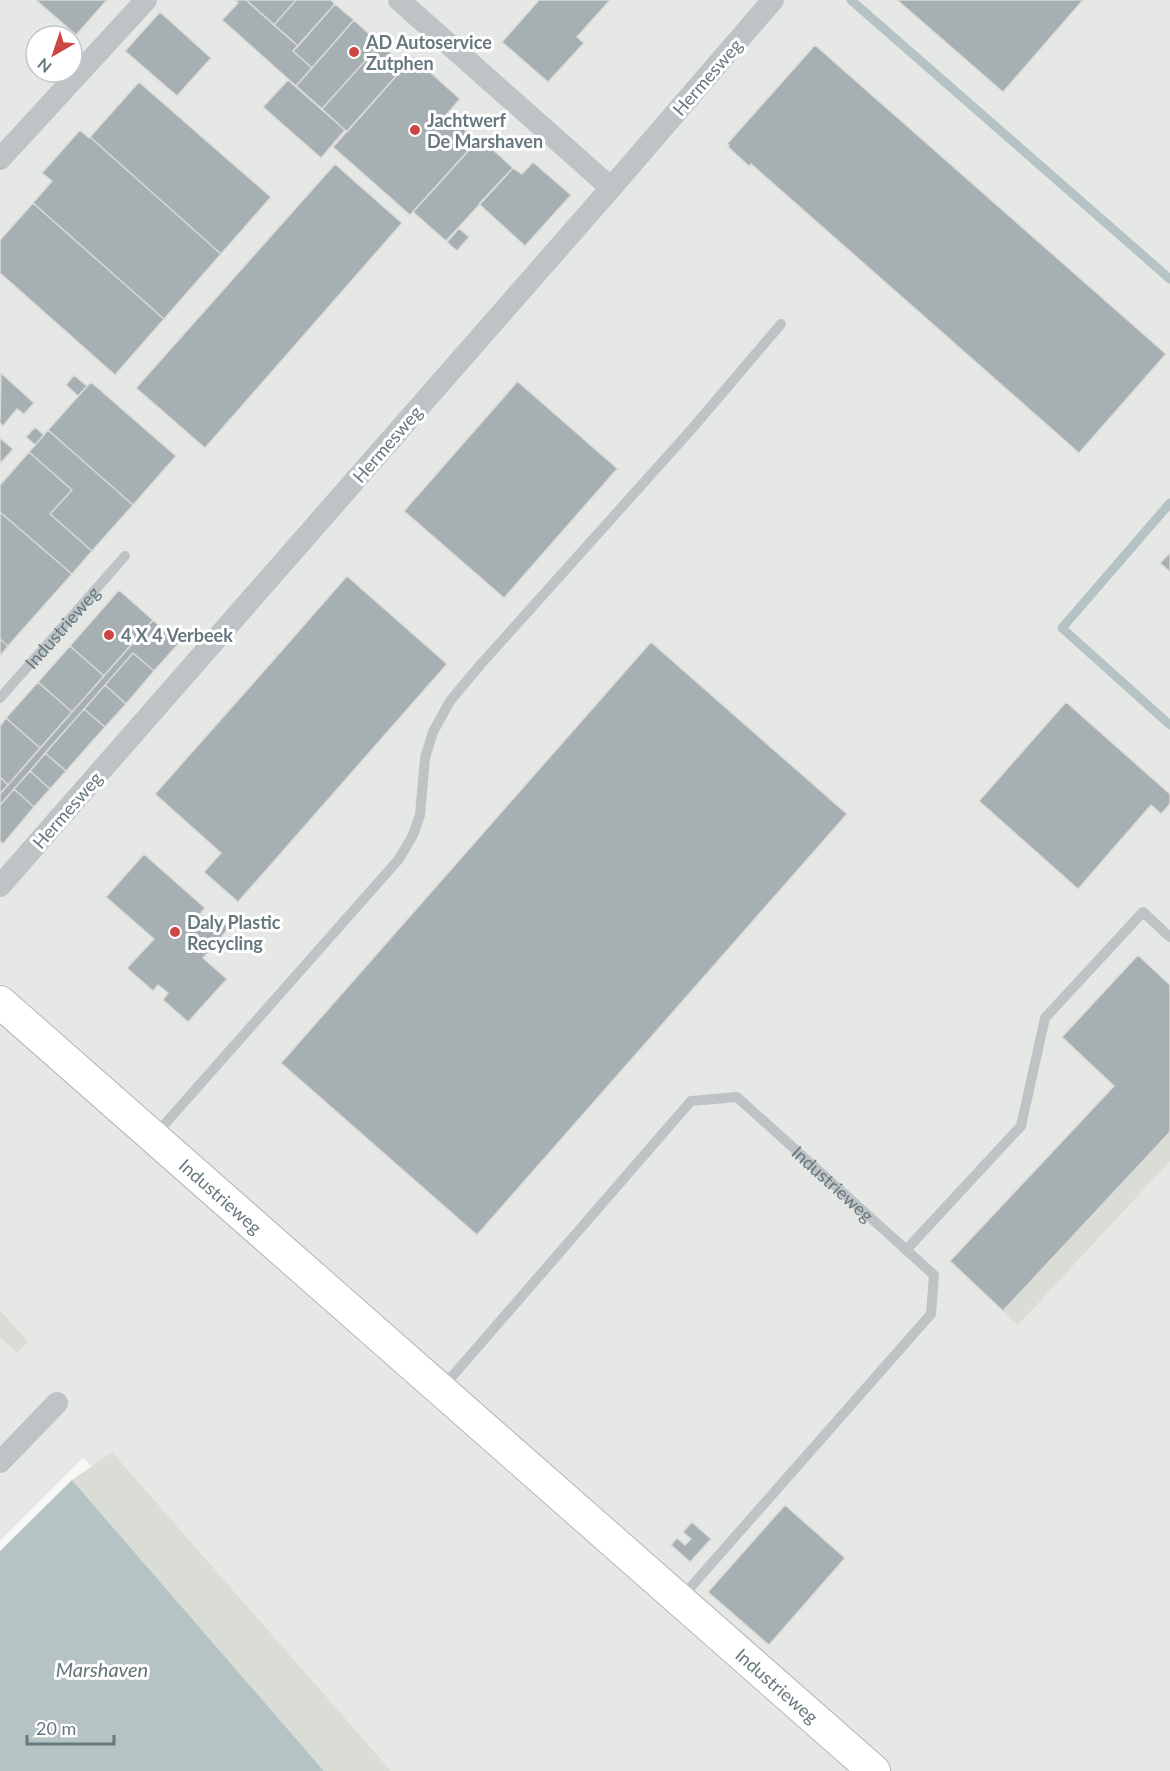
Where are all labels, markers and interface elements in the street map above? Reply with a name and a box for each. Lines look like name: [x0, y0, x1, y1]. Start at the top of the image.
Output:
north arrow: [24, 24, 84, 84]
place label: AD Autoservice Zutphen: [365, 31, 492, 74]
street label: Hermesweg: [668, 34, 746, 120]
marker: AD Autoservice Zutphen: [347, 45, 361, 59]
text: N: [33, 55, 55, 77]
place label: Jachtwerf De Marshaven: [427, 109, 543, 152]
marker: Jachtwerf De Marshaven: [408, 123, 422, 137]
street label: Hermesweg: [348, 401, 426, 487]
street label: Industrieweg: [20, 582, 104, 673]
place label: 4 X 4 Verbeek: [121, 624, 233, 646]
marker: 4 X 4 Verbeek: [102, 628, 116, 642]
street label: Hermesweg: [28, 767, 106, 853]
place label: Daly Plastic Recycling: [187, 911, 281, 954]
marker: Daly Plastic Recycling: [168, 925, 182, 939]
street label: Industrieweg: [787, 1141, 878, 1226]
street label: Industrieweg: [175, 1154, 266, 1238]
street label: Industrieweg: [731, 1644, 823, 1728]
water label: Marshaven: [56, 1657, 148, 1681]
scale bar: [27, 1708, 114, 1746]
text: 20 m: [36, 1717, 76, 1739]

